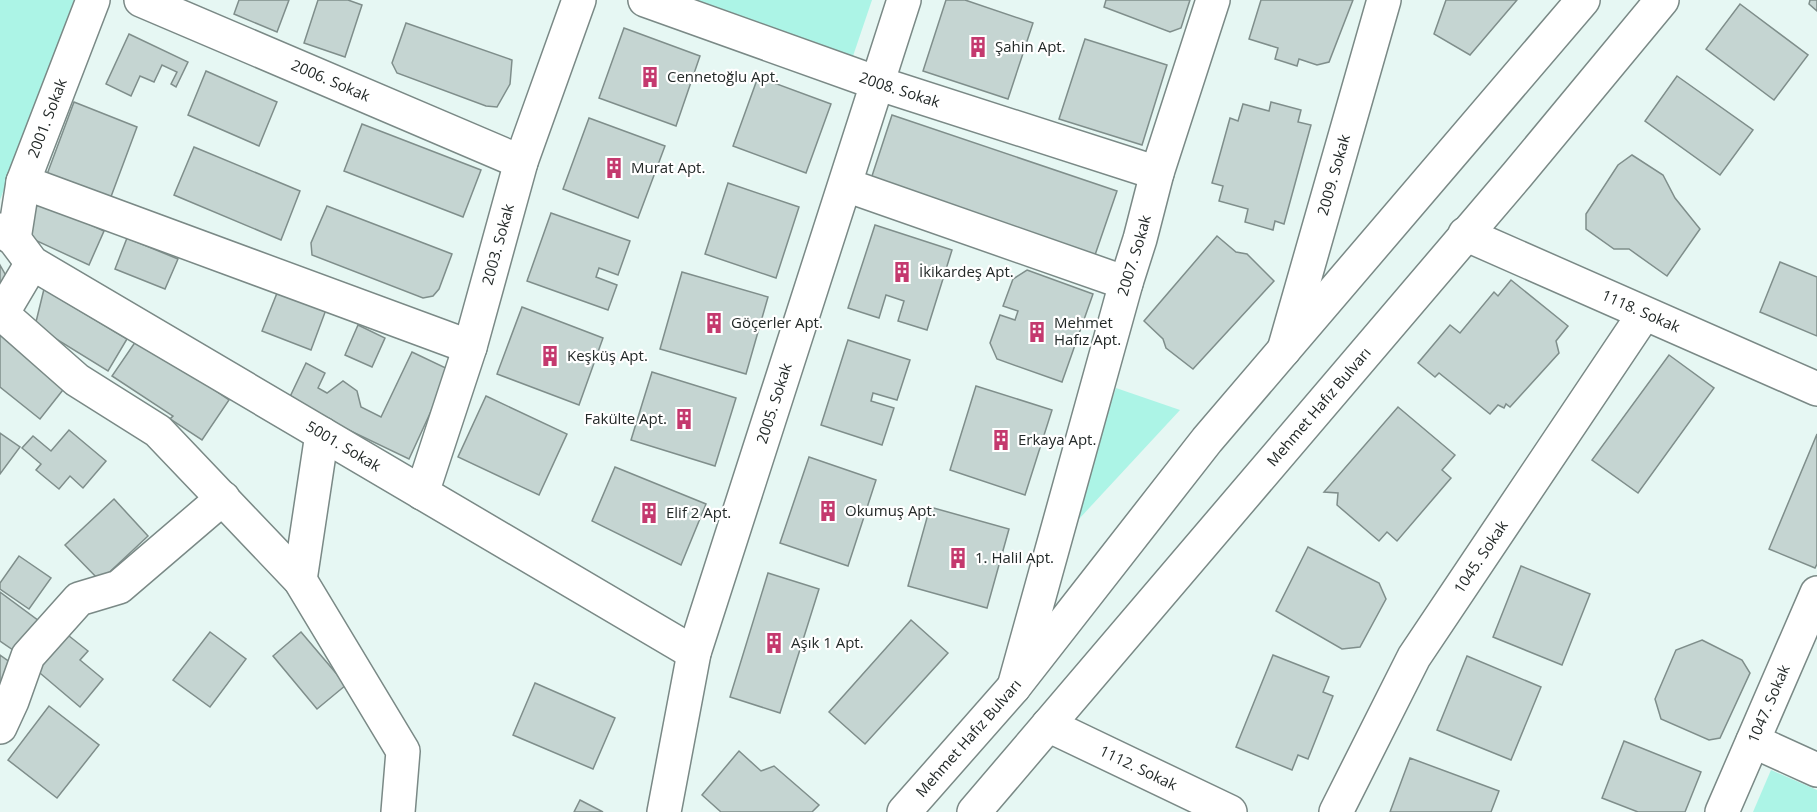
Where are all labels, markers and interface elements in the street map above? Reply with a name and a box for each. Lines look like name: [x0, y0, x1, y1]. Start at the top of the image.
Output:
building icon: Şahin Apt.: [966, 35, 990, 59]
place label: Şahin Apt.: [995, 36, 1066, 56]
street label: 2006. Sokak: [289, 54, 373, 105]
building icon: Cennetoğlu Apt.: [638, 65, 662, 89]
place label: Cennetoğlu Apt.: [667, 66, 779, 86]
street label: 2008. Sokak: [857, 67, 943, 112]
street label: 2001. Sokak: [22, 75, 71, 160]
street label: 2009. Sokak: [1312, 132, 1354, 218]
building icon: Murat Apt.: [602, 156, 626, 180]
place label: Murat Apt.: [631, 157, 705, 177]
street label: 2003. Sokak: [477, 201, 518, 287]
street label: 2007. Sokak: [1112, 213, 1155, 298]
building icon: İkikardeş Apt.: [890, 260, 914, 284]
place label: İkikardeş Apt.: [919, 261, 1014, 281]
street label: 1118. Sokak: [1599, 284, 1683, 336]
building icon: Göçerler Apt.: [702, 311, 726, 335]
place label: Göçerler Apt.: [731, 312, 823, 332]
place label: Mehmet Hafız Apt.: [1054, 312, 1121, 349]
building icon: Mehmet Hafız Apt.: [1025, 320, 1049, 344]
street label: Mehmet Hafız Bulvarı: [1262, 343, 1375, 470]
building icon: Keşküş Apt.: [538, 344, 562, 368]
place label: Keşküş Apt.: [567, 345, 648, 365]
street label: 2005. Sokak: [751, 360, 796, 446]
building icon: Fakülte Apt.: [672, 407, 696, 431]
place label: Fakülte Apt.: [584, 408, 667, 428]
street label: 5001. Sokak: [303, 416, 385, 475]
building icon: Erkaya Apt.: [989, 428, 1013, 452]
place label: Erkaya Apt.: [1018, 429, 1096, 449]
building icon: Okumuş Apt.: [816, 499, 840, 523]
place label: Okumuş Apt.: [845, 500, 936, 520]
building icon: Elif 2 Apt.: [637, 501, 661, 525]
place label: Elif 2 Apt.: [666, 502, 731, 522]
street label: 1045. Sokak: [1449, 516, 1512, 597]
building icon: 1. Halil Apt.: [946, 546, 970, 570]
place label: 1. Halil Apt.: [975, 547, 1054, 567]
building icon: Aşık 1 Apt.: [762, 631, 786, 655]
place label: Aşık 1 Apt.: [791, 632, 864, 652]
street label: 1047. Sokak: [1742, 661, 1794, 746]
street label: Mehmet Hafız Bulvarı: [911, 675, 1025, 801]
street label: 1112. Sokak: [1097, 740, 1181, 794]

